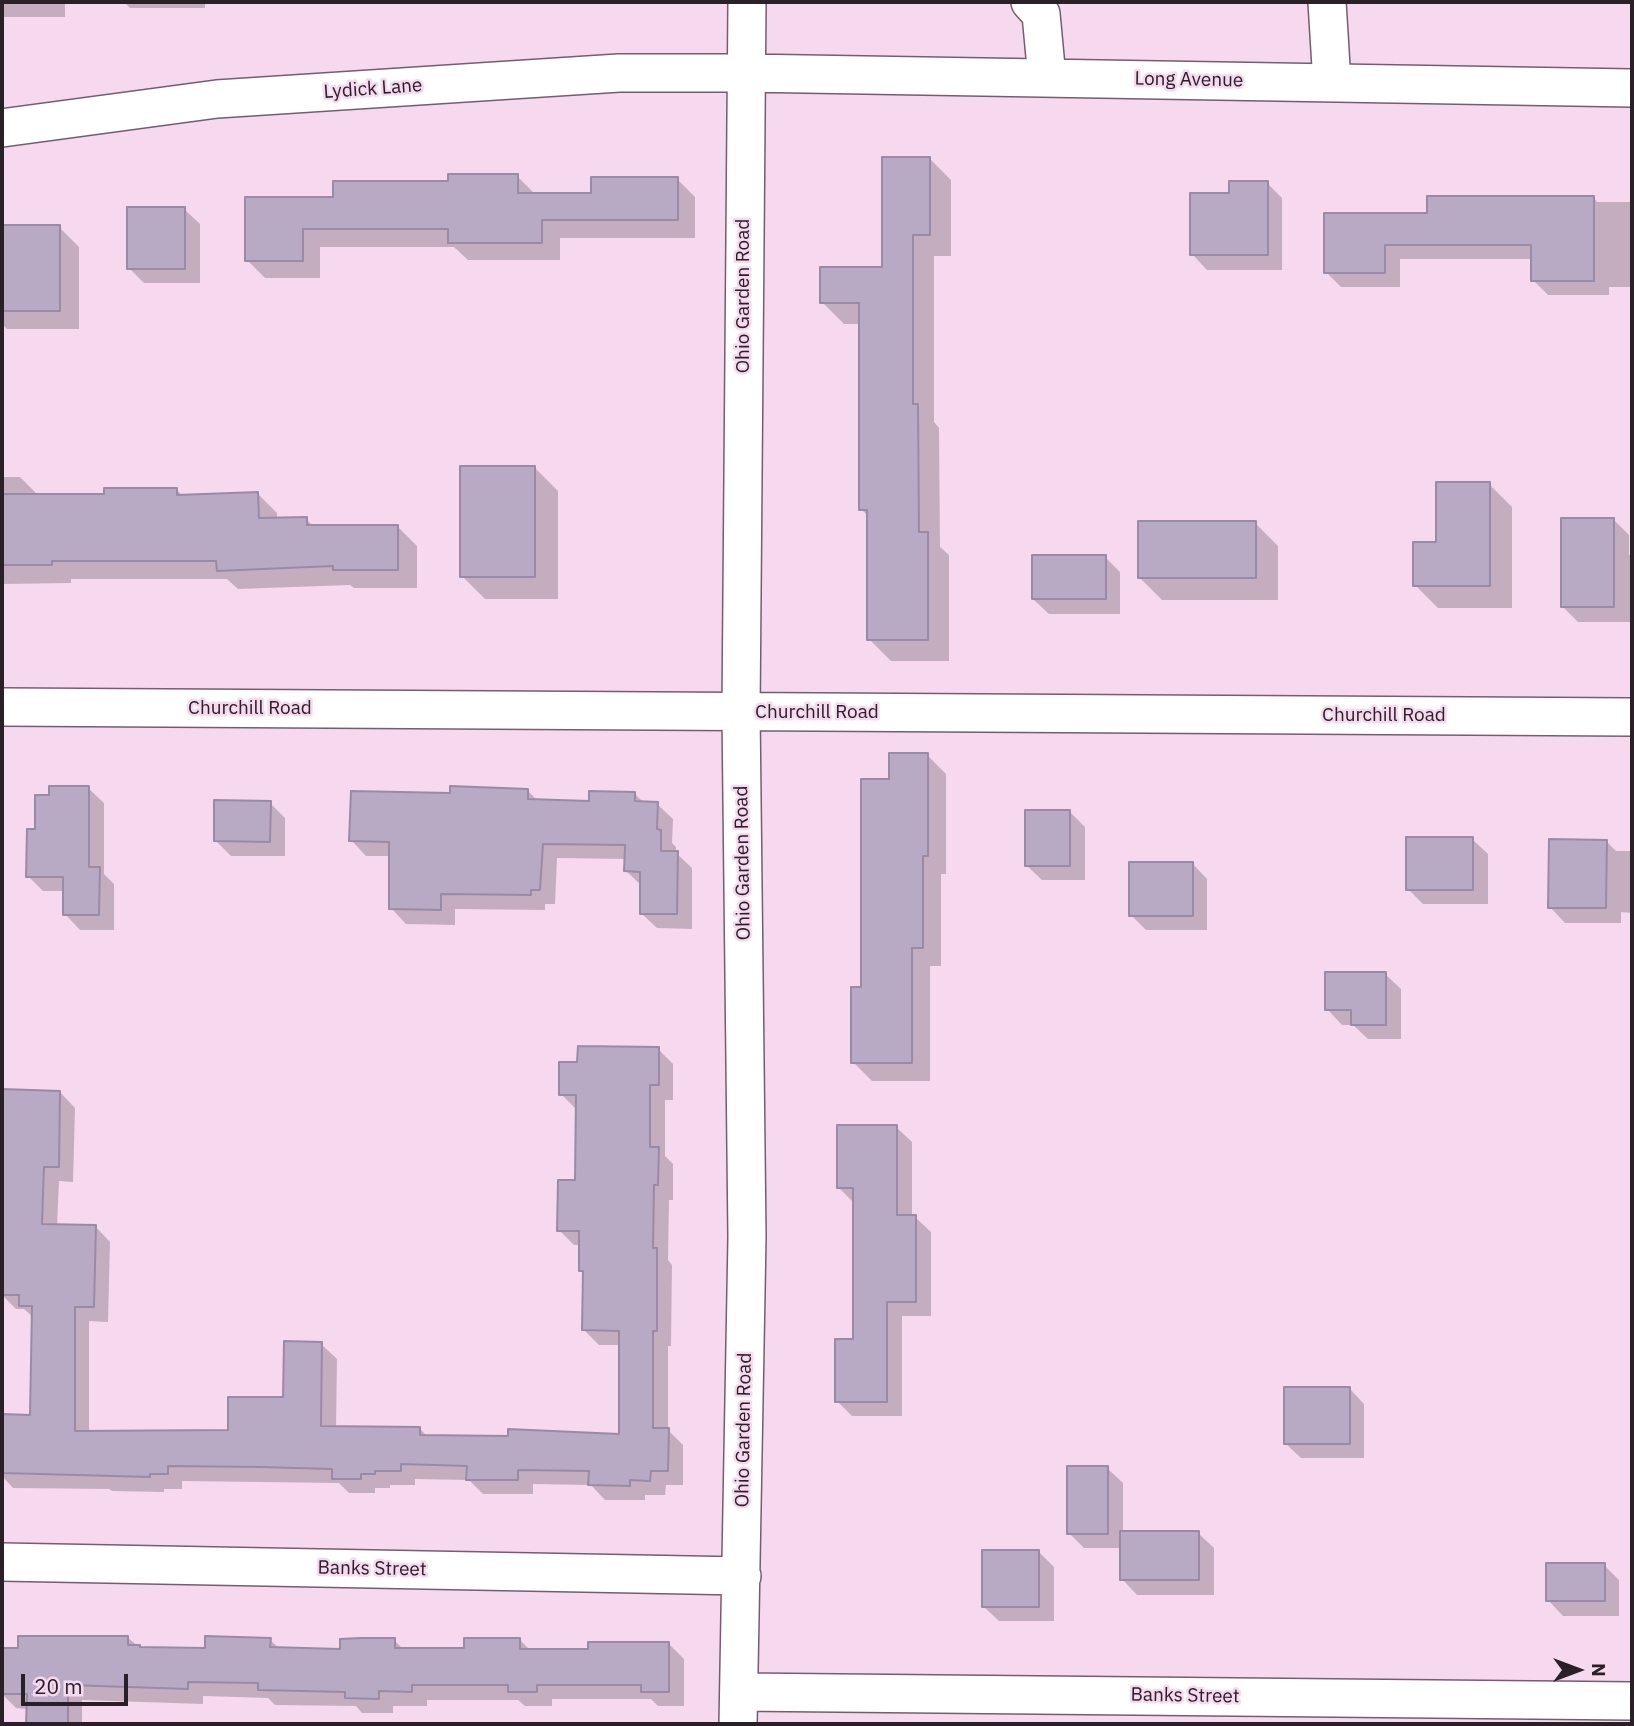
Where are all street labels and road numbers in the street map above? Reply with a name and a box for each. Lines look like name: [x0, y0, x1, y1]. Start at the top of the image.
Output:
street label: Long Avenue: [1134, 68, 1244, 92]
street label: Lydick Lane: [323, 74, 423, 104]
street label: Ohio Garden Road: [733, 219, 755, 373]
street label: Churchill Road: [188, 698, 312, 720]
street label: Churchill Road: [755, 702, 879, 724]
street label: Churchill Road: [1322, 705, 1446, 727]
street label: Ohio Garden Road: [730, 785, 756, 941]
street label: Ohio Garden Road: [731, 1352, 757, 1508]
street label: Banks Street: [317, 1557, 427, 1581]
street label: Banks Street: [1130, 1684, 1240, 1708]

